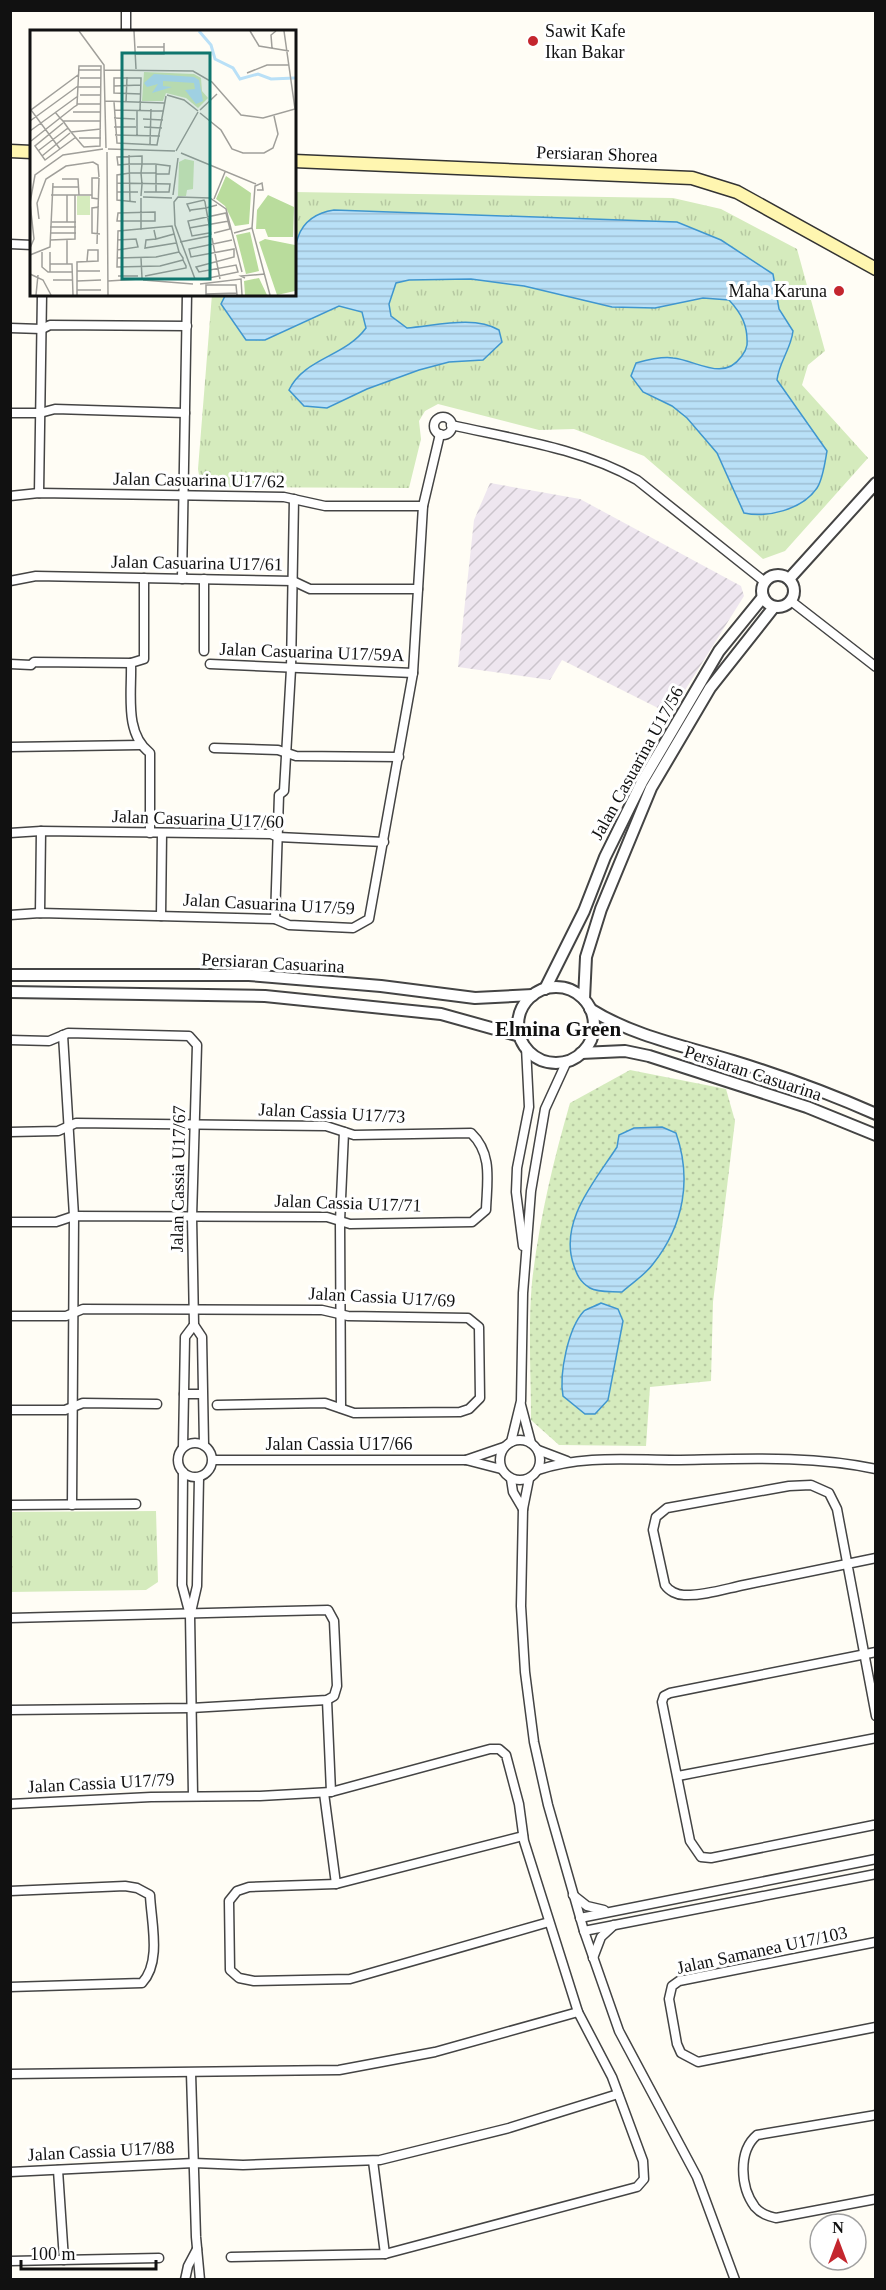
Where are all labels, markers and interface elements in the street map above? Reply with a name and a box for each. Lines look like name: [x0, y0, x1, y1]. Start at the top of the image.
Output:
place label: Sawit Kafe Ikan Bakar: [545, 21, 625, 62]
inset map: [30, 30, 296, 296]
marker: Sawit Kafe Ikan Bakar: [526, 34, 540, 48]
street label: Persiaran Shorea: [536, 142, 658, 166]
place label: Maha Karuna: [729, 281, 827, 301]
marker: Maha Karuna: [832, 284, 846, 298]
street label: Jalan Casuarina U17/62: [113, 469, 285, 491]
street label: Jalan Casuarina U17/61: [111, 552, 283, 574]
street label: Jalan Casuarina U17/59A: [219, 639, 405, 665]
street label: Jalan Casuarina U17/56: [587, 683, 687, 843]
street label: Jalan Casuarina U17/60: [112, 806, 284, 832]
street label: Jalan Casuarina U17/59: [183, 890, 355, 918]
street label: Persiaran Casuarina: [201, 949, 345, 977]
district label: Elmina Green: [495, 1017, 621, 1041]
street label: Persiaran Casuarina: [682, 1041, 824, 1105]
street label: Jalan Cassia U17/73: [258, 1099, 406, 1127]
street label: Jalan Cassia U17/67: [167, 1105, 189, 1253]
street label: Jalan Cassia U17/71: [274, 1190, 422, 1216]
street label: Jalan Cassia U17/69: [308, 1283, 456, 1311]
street label: Jalan Cassia U17/66: [266, 1434, 412, 1454]
street label: Jalan Cassia U17/79: [27, 1769, 175, 1797]
street label: Jalan Samanea U17/103: [675, 1922, 849, 1978]
street label: Jalan Cassia U17/88: [27, 2137, 175, 2165]
north arrow: [808, 2212, 868, 2272]
text: N: [832, 2219, 844, 2236]
scale bar: [21, 2233, 156, 2271]
text: 100 m: [30, 2244, 76, 2264]

